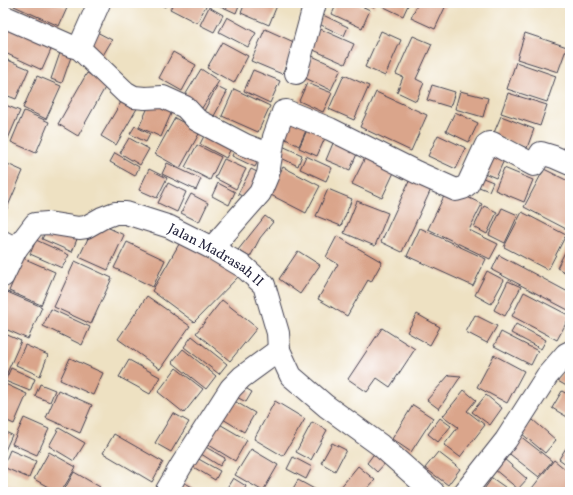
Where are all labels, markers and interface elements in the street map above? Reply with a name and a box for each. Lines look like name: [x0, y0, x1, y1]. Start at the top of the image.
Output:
street label: Jalan Madrasah II: [165, 220, 267, 291]

